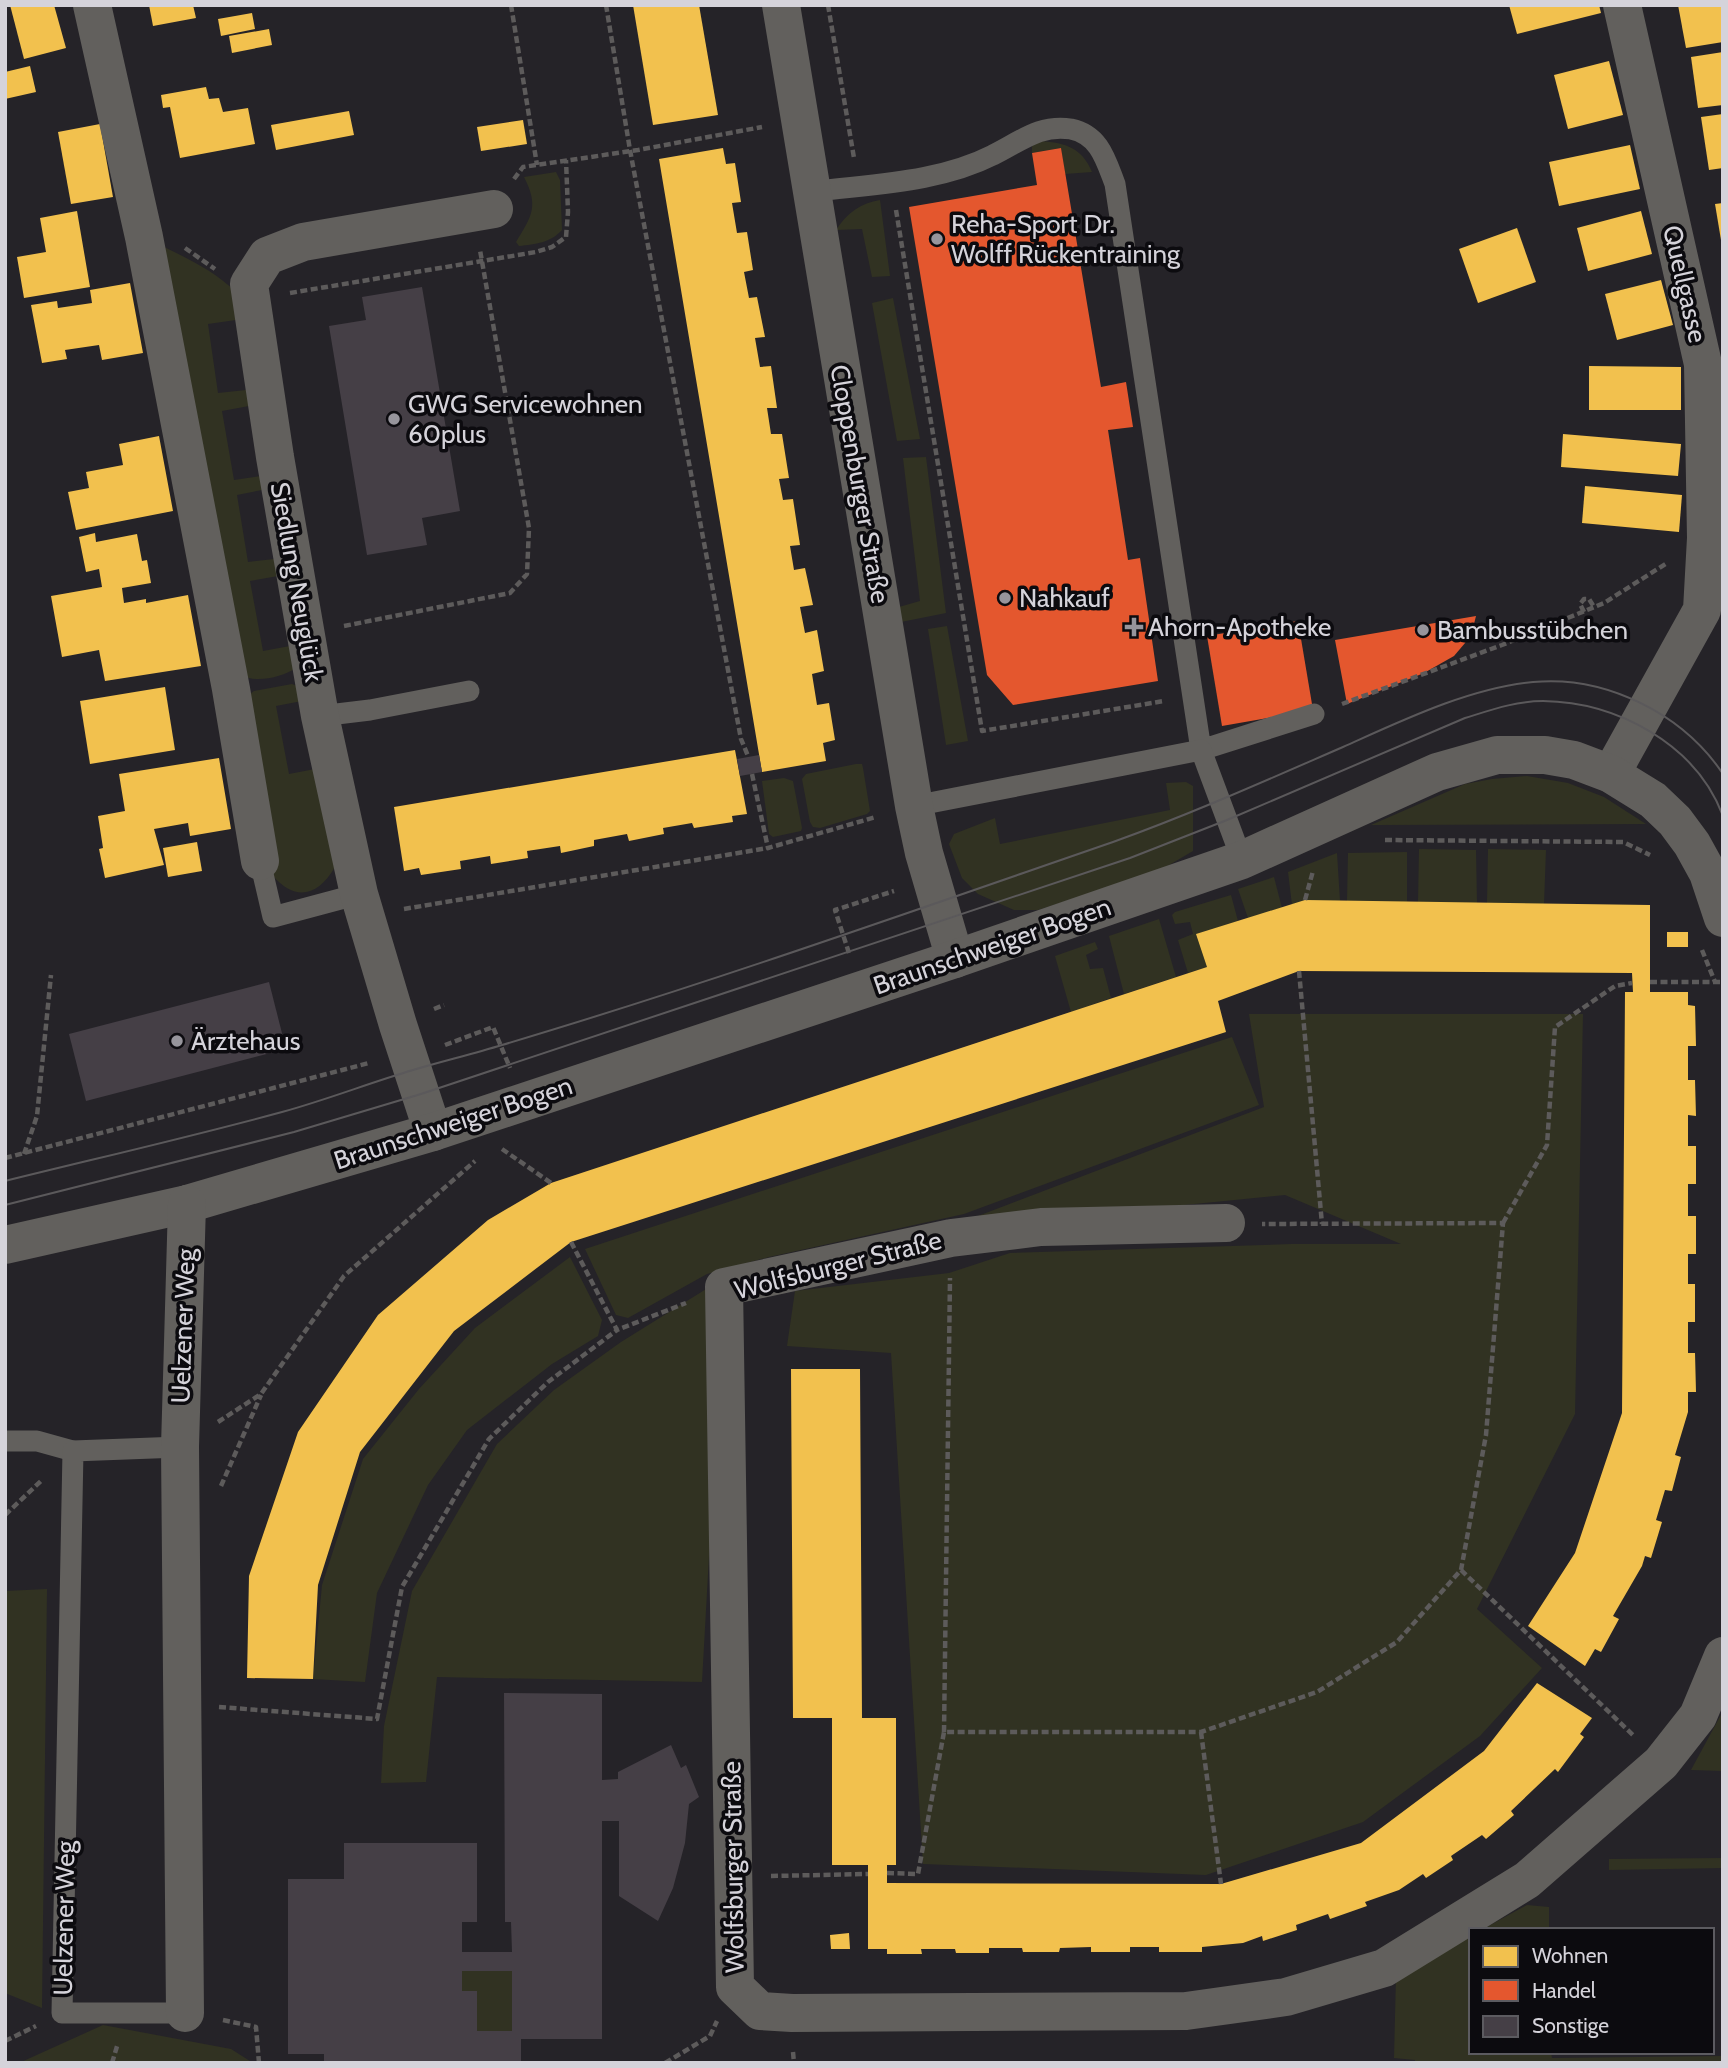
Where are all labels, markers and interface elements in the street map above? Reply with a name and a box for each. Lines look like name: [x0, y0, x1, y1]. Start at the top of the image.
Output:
place label: Reha-Sport Dr. Wolff Rückentraining: [951, 208, 1181, 270]
street label: Quellgasse: [1656, 222, 1714, 346]
marker: Reha-Sport Dr. Wolff Rückentraining: [929, 231, 945, 247]
street label: Cloppenburger Straße: [823, 362, 897, 606]
place label: GWG Servicewohnen 60plus: [408, 388, 643, 450]
marker: GWG Servicewohnen 60plus: [386, 411, 402, 427]
street label: Siedlung Neuglück: [264, 480, 330, 685]
place label: Nahkauf: [1019, 582, 1110, 614]
marker: Nahkauf: [997, 590, 1013, 606]
place label: Ahorn-Apotheke: [1148, 611, 1331, 643]
place label: Bambusstübchen: [1437, 614, 1628, 646]
marker: Ahorn-Apotheke: [1126, 619, 1142, 635]
marker: Bambusstübchen: [1415, 622, 1431, 638]
street label: Braunschweiger Bogen: [869, 890, 1115, 1002]
place label: Ärztehaus: [191, 1025, 301, 1057]
marker: Ärztehaus: [169, 1033, 185, 1049]
street label: Braunschweiger Bogen: [330, 1069, 576, 1177]
street label: Wolfsburger Straße: [731, 1224, 945, 1306]
street label: Uelzener Weg: [164, 1247, 202, 1404]
street label: Wolfsburger Straße: [715, 1761, 751, 1973]
street label: Uelzener Weg: [47, 1839, 81, 1996]
legend: [1469, 1928, 1714, 2054]
text: Wohnen: [1532, 1943, 1608, 1968]
text: Handel: [1532, 1978, 1596, 2003]
text: Sonstige: [1532, 2013, 1609, 2038]

